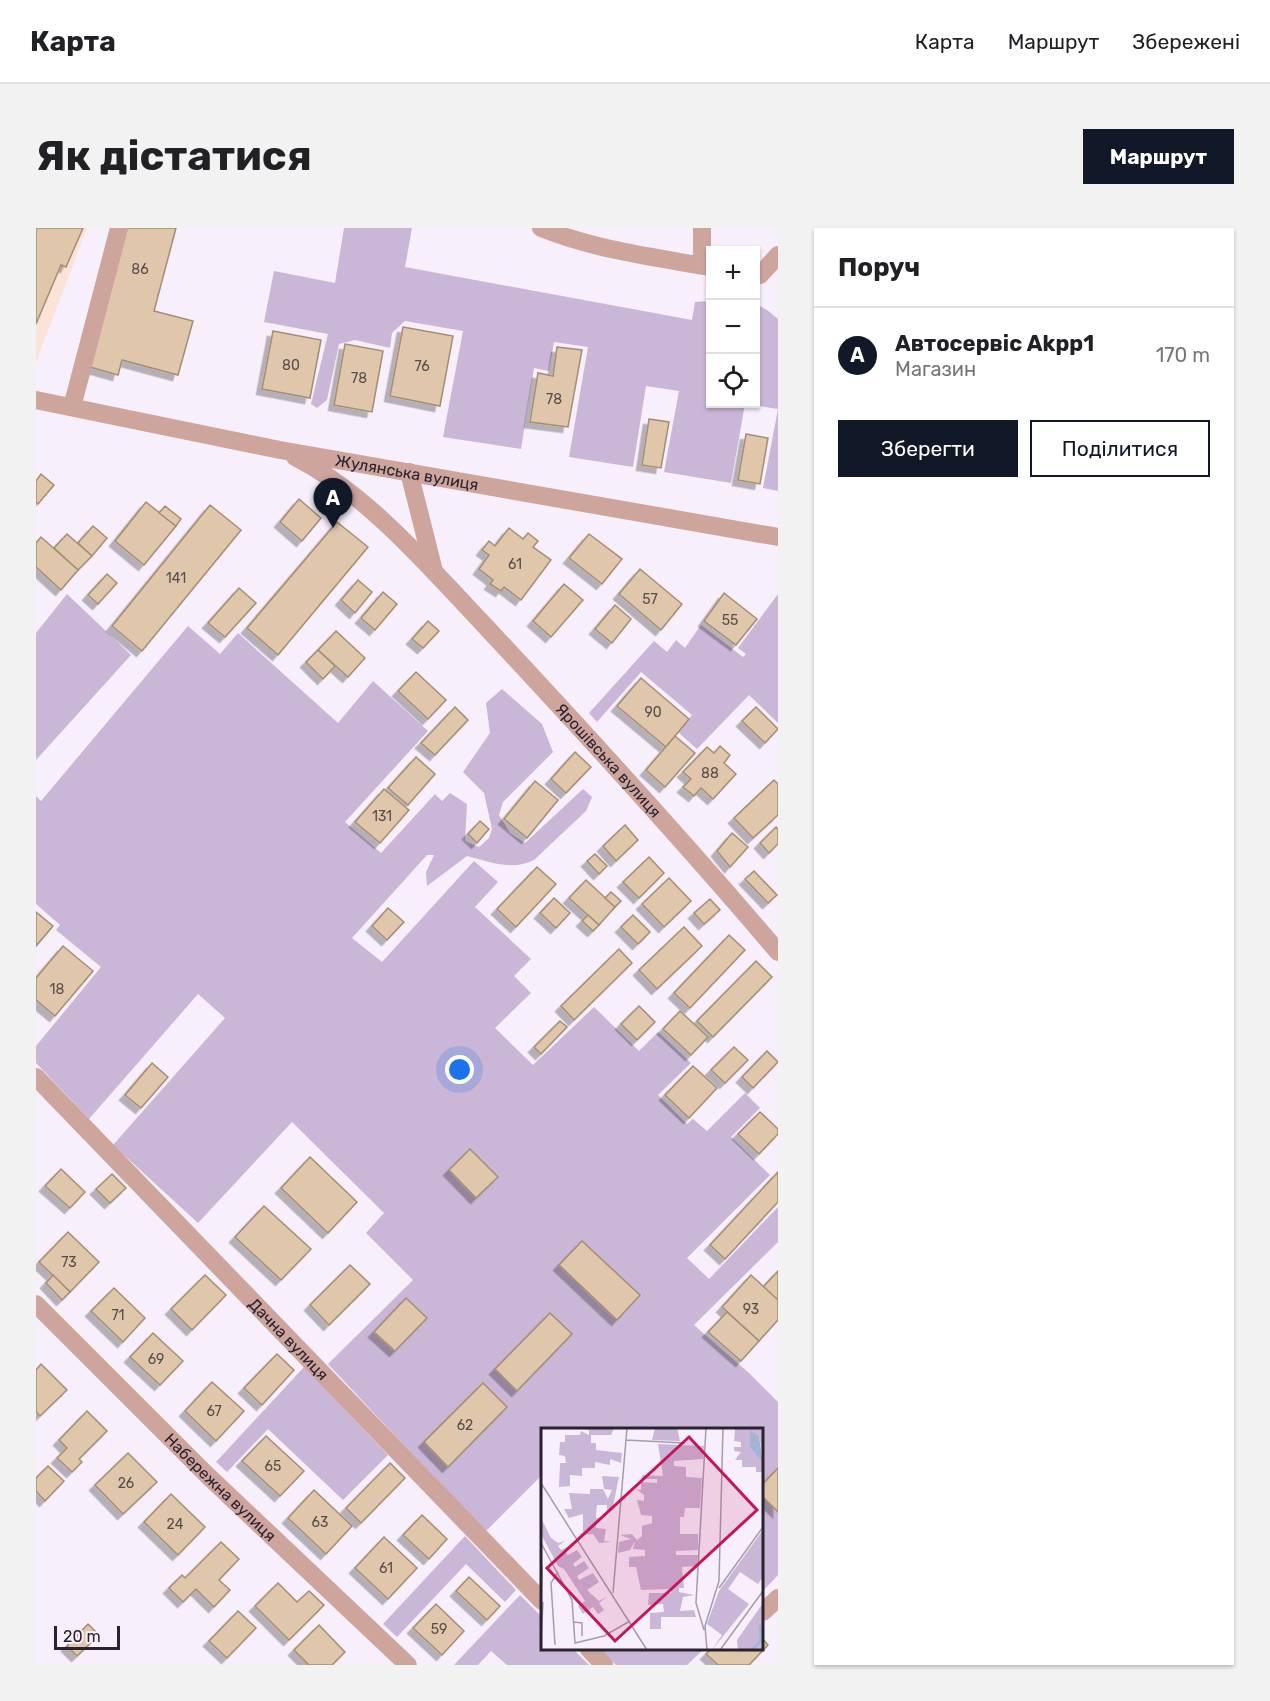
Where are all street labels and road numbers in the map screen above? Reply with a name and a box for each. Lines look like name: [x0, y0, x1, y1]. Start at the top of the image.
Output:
street label: Жулянська вулиця: [334, 451, 480, 495]
street label: Ярошівська вулиця: [552, 699, 665, 821]
street label: Дачна вулиця: [245, 1294, 332, 1384]
street label: Набережна вулиця: [161, 1429, 280, 1545]

